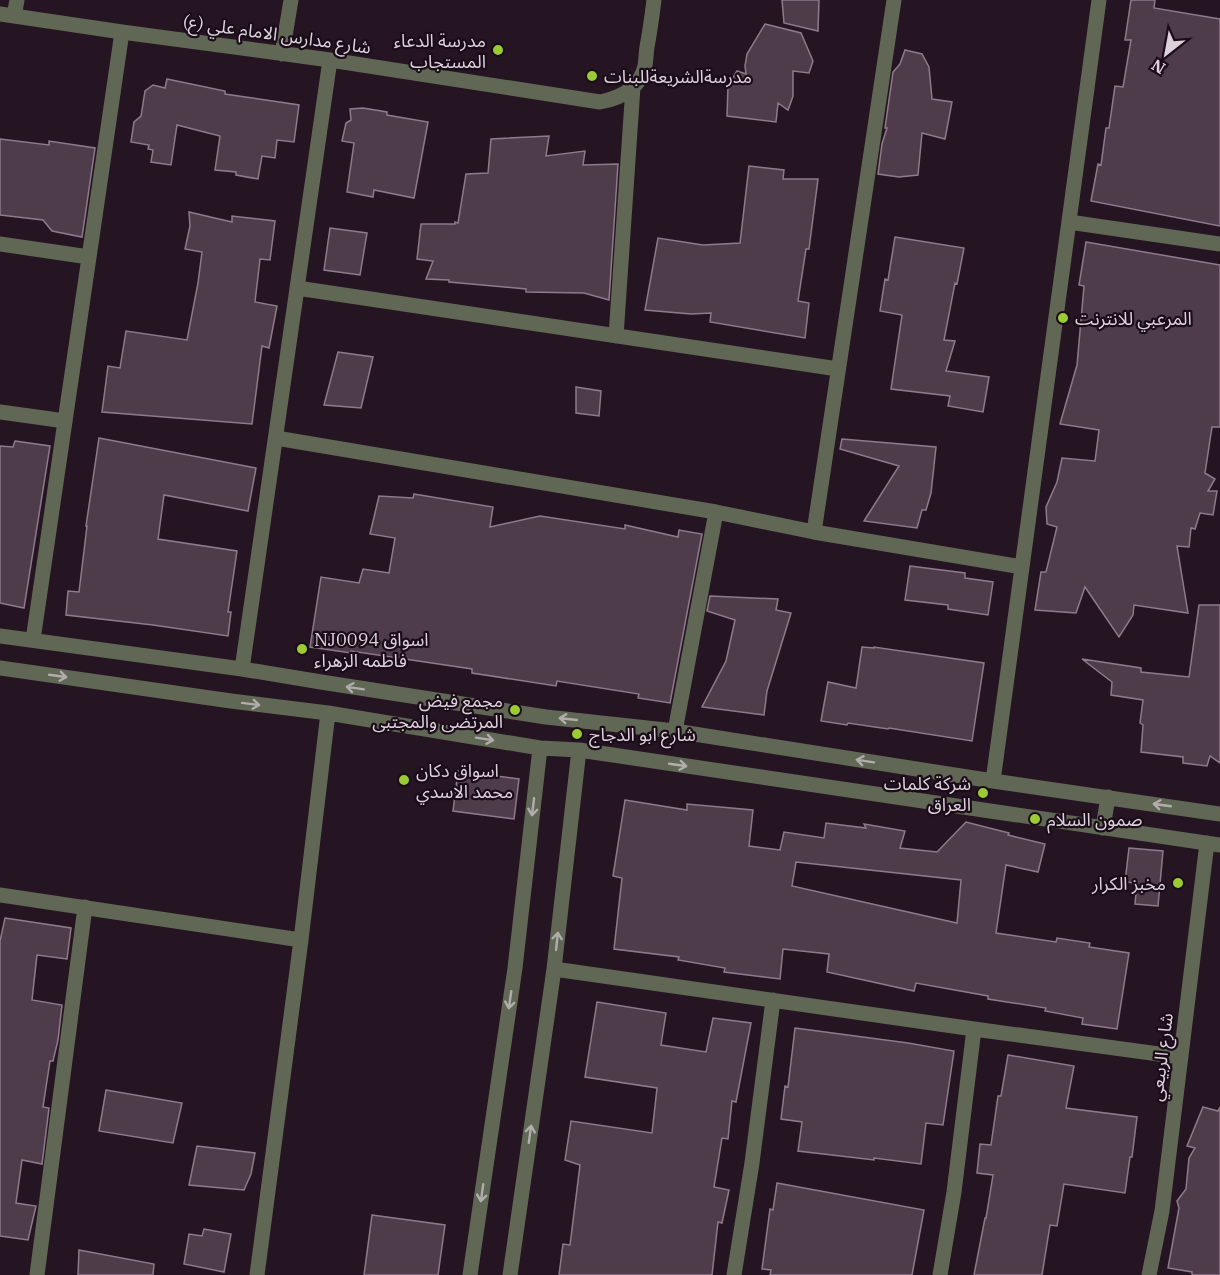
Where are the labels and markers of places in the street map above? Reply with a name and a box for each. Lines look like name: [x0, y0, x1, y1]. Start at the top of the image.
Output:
place label: مدرسة الدعاء المستجاب: [394, 29, 486, 73]
marker: مدرسة الدعاء المستجاب: [491, 43, 505, 57]
place label: مدرسةالشريعةللبنات: [604, 65, 752, 88]
marker: مدرسةالشريعةللبنات: [585, 69, 599, 83]
place label: المرعبي للانترنت: [1075, 307, 1192, 332]
marker: المرعبي للانترنت: [1056, 311, 1070, 325]
place label: NJ0094 اسواق فاطمه الزهراء: [314, 628, 429, 672]
marker: NJ0094 اسواق فاطمه الزهراء: [295, 642, 309, 656]
place label: مجمع فيض المرتضى والمجتبى: [372, 689, 503, 733]
marker: مجمع فيض المرتضى والمجتبى: [508, 703, 522, 717]
place label: شارع ابو الدجاج: [589, 723, 696, 749]
marker: شارع ابو الدجاج: [570, 727, 584, 741]
place label: اسواق دكان محمد الاسدي: [416, 759, 513, 805]
place label: شركة كلمات العراق: [884, 772, 971, 816]
marker: اسواق دكان محمد الاسدي: [397, 773, 411, 787]
marker: شركة كلمات العراق: [976, 786, 990, 800]
place label: صمون السلام: [1047, 808, 1142, 834]
marker: صمون السلام: [1028, 812, 1042, 826]
place label: مخبز الكرار: [1091, 872, 1166, 895]
marker: مخبز الكرار: [1171, 876, 1185, 890]

